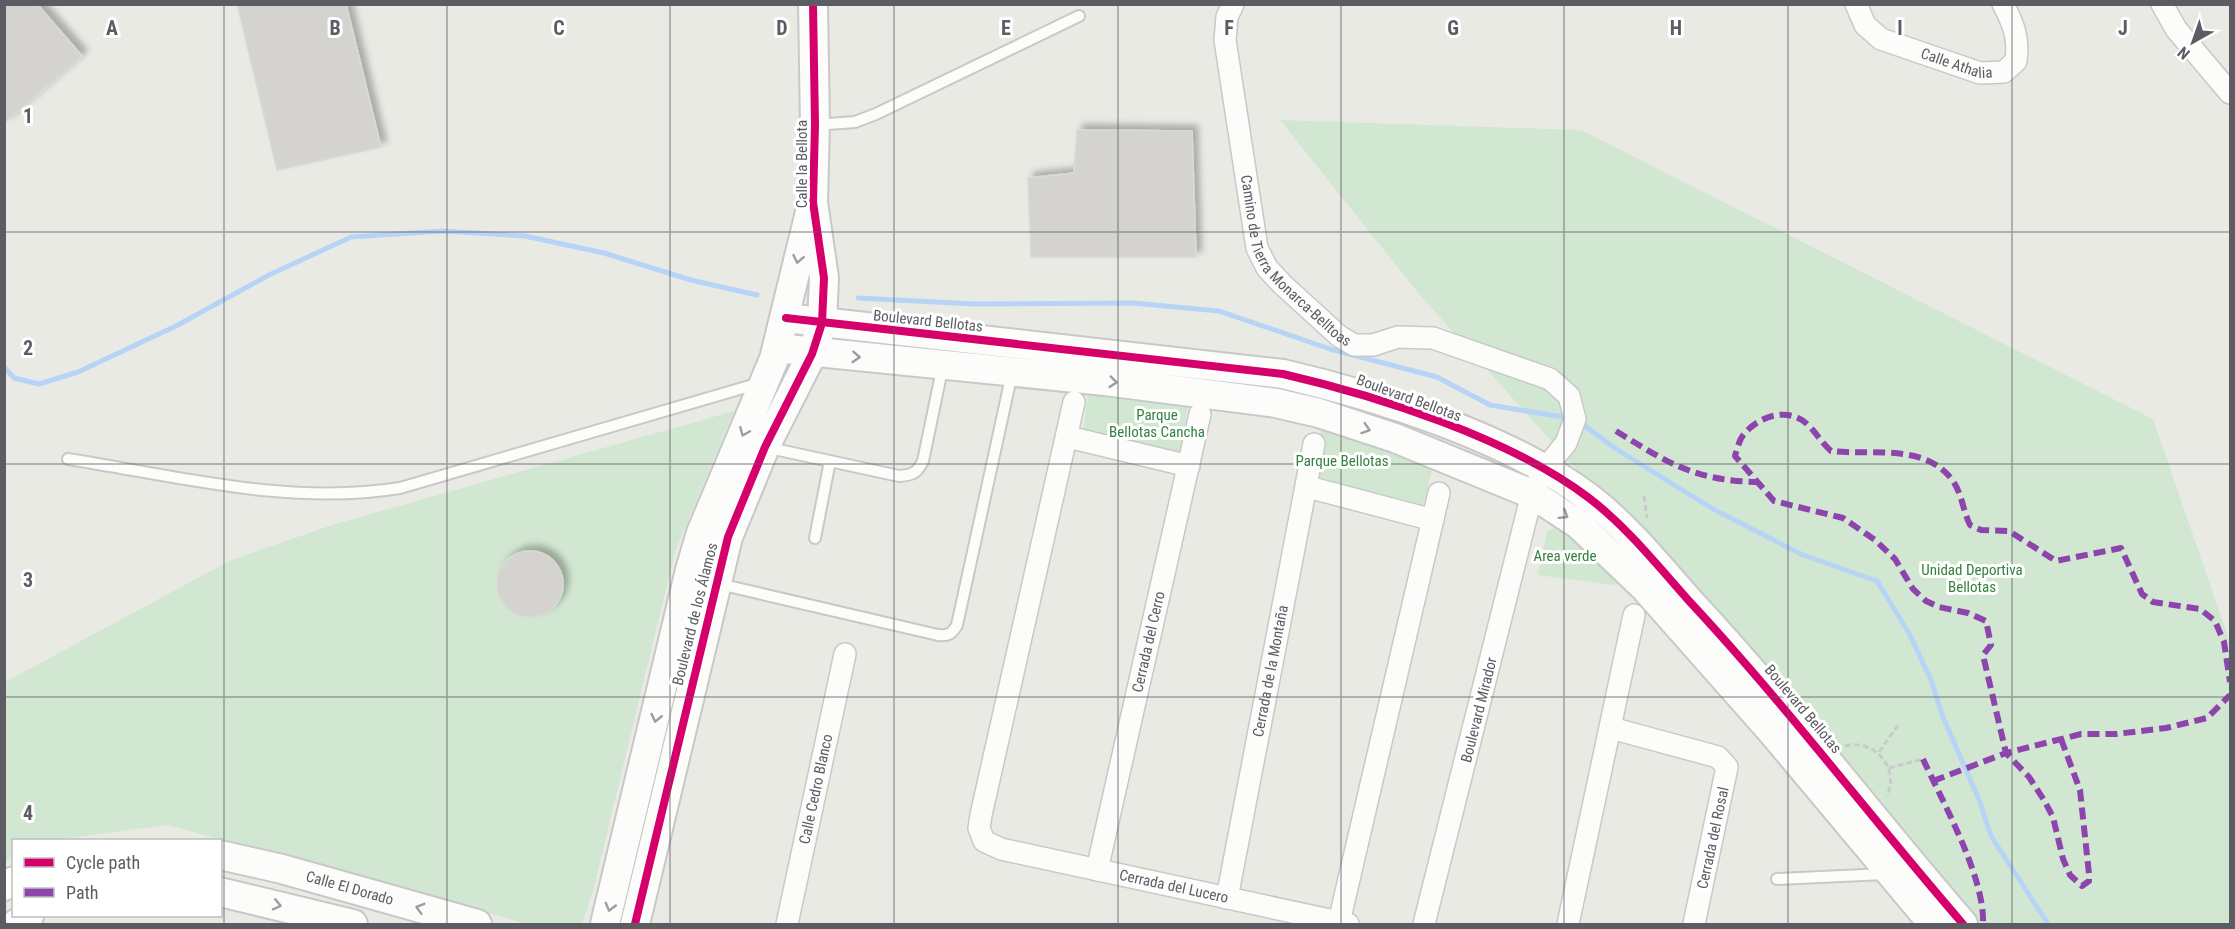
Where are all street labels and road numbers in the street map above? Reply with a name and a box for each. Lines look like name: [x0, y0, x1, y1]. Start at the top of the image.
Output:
street label: Calle Athalia: [1918, 44, 1993, 82]
street label: Calle la Bellota: [793, 120, 811, 208]
street label: Camino de Tierra Monarca-Belltoas: [1237, 174, 1355, 350]
street label: Boulevard Bellotas: [872, 306, 984, 336]
street label: Boulevard Bellotas: [1354, 371, 1464, 425]
street label: Boulevard de los Álamos: [669, 541, 721, 687]
street label: Cerrada del Cerro: [1128, 589, 1169, 694]
street label: Cerrada de la Montaña: [1249, 604, 1292, 739]
street label: Boulevard Mirador: [1457, 655, 1501, 765]
street label: Boulevard Bellotas: [1761, 661, 1845, 757]
street label: Calle Cedro Blanco: [795, 732, 837, 846]
street label: Cerrada del Rosal: [1693, 785, 1733, 891]
street label: Cerrada del Lucero: [1118, 866, 1230, 907]
street label: Calle El Dorado: [304, 867, 396, 909]

